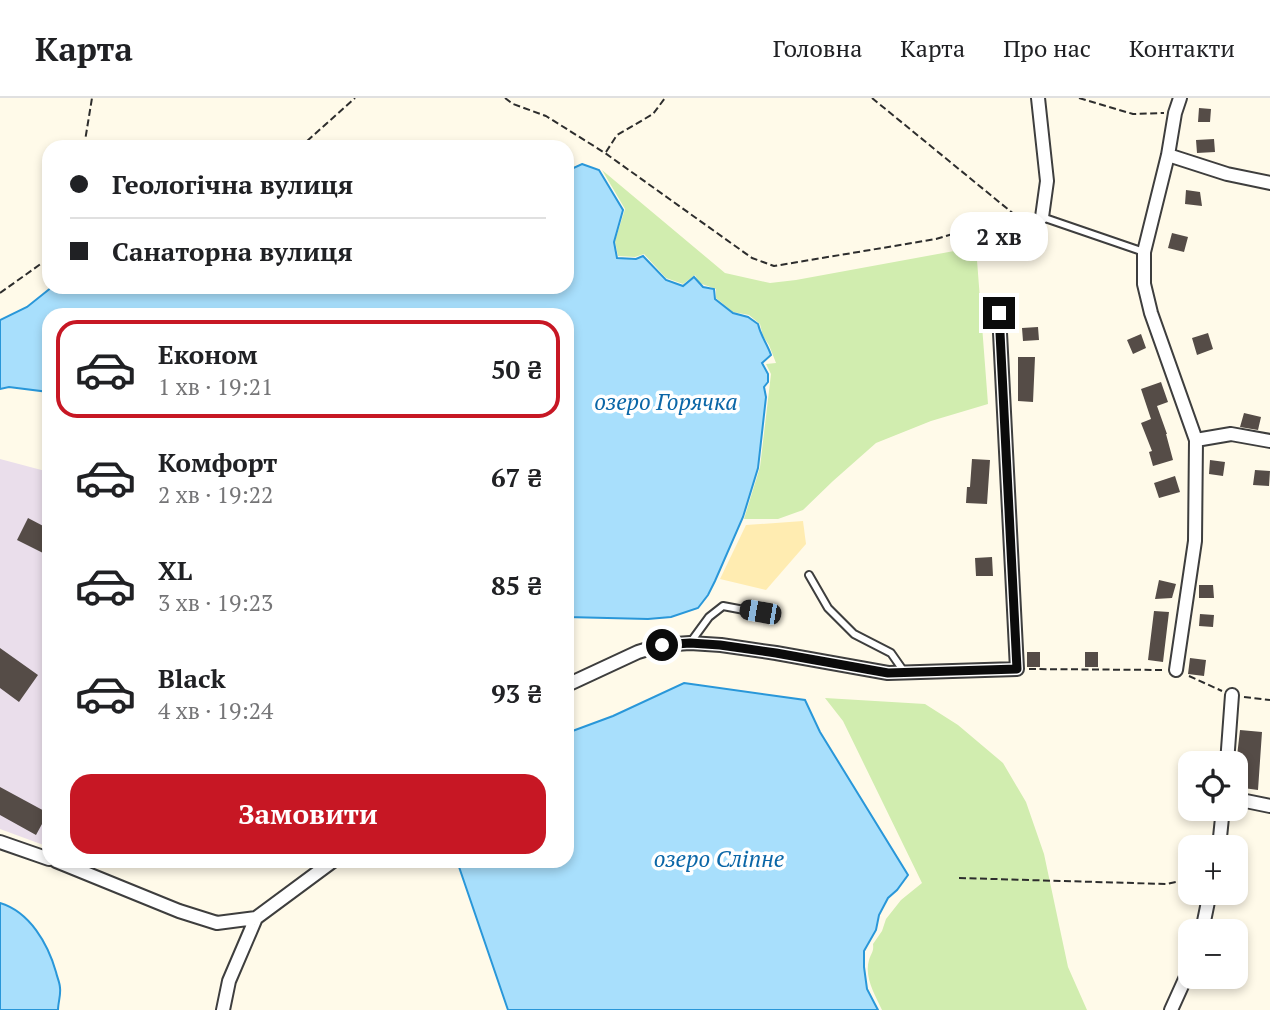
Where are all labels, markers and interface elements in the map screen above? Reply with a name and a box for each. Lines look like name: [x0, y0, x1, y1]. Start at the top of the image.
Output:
text: Карта: [35, 27, 133, 70]
text: Головна: [773, 32, 862, 64]
text: Карта: [900, 32, 965, 64]
text: Про нас: [1003, 32, 1091, 64]
text: Контакти: [1129, 32, 1235, 64]
text: Геологічна вулиця: [112, 167, 353, 201]
callout: 2 хв: [950, 212, 1048, 260]
text: 2 хв: [976, 221, 1022, 252]
text: Санаторна вулиця: [112, 234, 353, 268]
route end: [983, 297, 1015, 329]
text: Економ: [158, 337, 258, 371]
icon: car: [74, 338, 137, 401]
text: 50 ₴: [491, 352, 542, 386]
text: 1 хв · 19:21: [158, 371, 273, 402]
water label: озеро Горячка: [594, 386, 738, 417]
text: Комфорт: [158, 445, 277, 479]
icon: car: [74, 446, 137, 509]
text: 67 ₴: [491, 460, 542, 494]
text: 2 хв · 19:22: [158, 479, 273, 510]
text: XL: [158, 553, 192, 587]
icon: car: [74, 554, 137, 617]
text: 85 ₴: [491, 568, 542, 602]
text: 3 хв · 19:23: [158, 587, 273, 618]
car: [738, 598, 783, 626]
route start: [646, 629, 678, 661]
text: Black: [158, 661, 226, 695]
icon: car: [74, 662, 137, 725]
text: 93 ₴: [491, 676, 542, 710]
text: 4 хв · 19:24: [158, 695, 273, 726]
map controls: [1178, 751, 1248, 989]
button: locate: [1178, 751, 1248, 821]
button: Замовити: [70, 774, 546, 854]
button: +: [1178, 835, 1248, 905]
water label: озеро Сліпне: [654, 843, 784, 874]
button: −: [1178, 919, 1248, 989]

